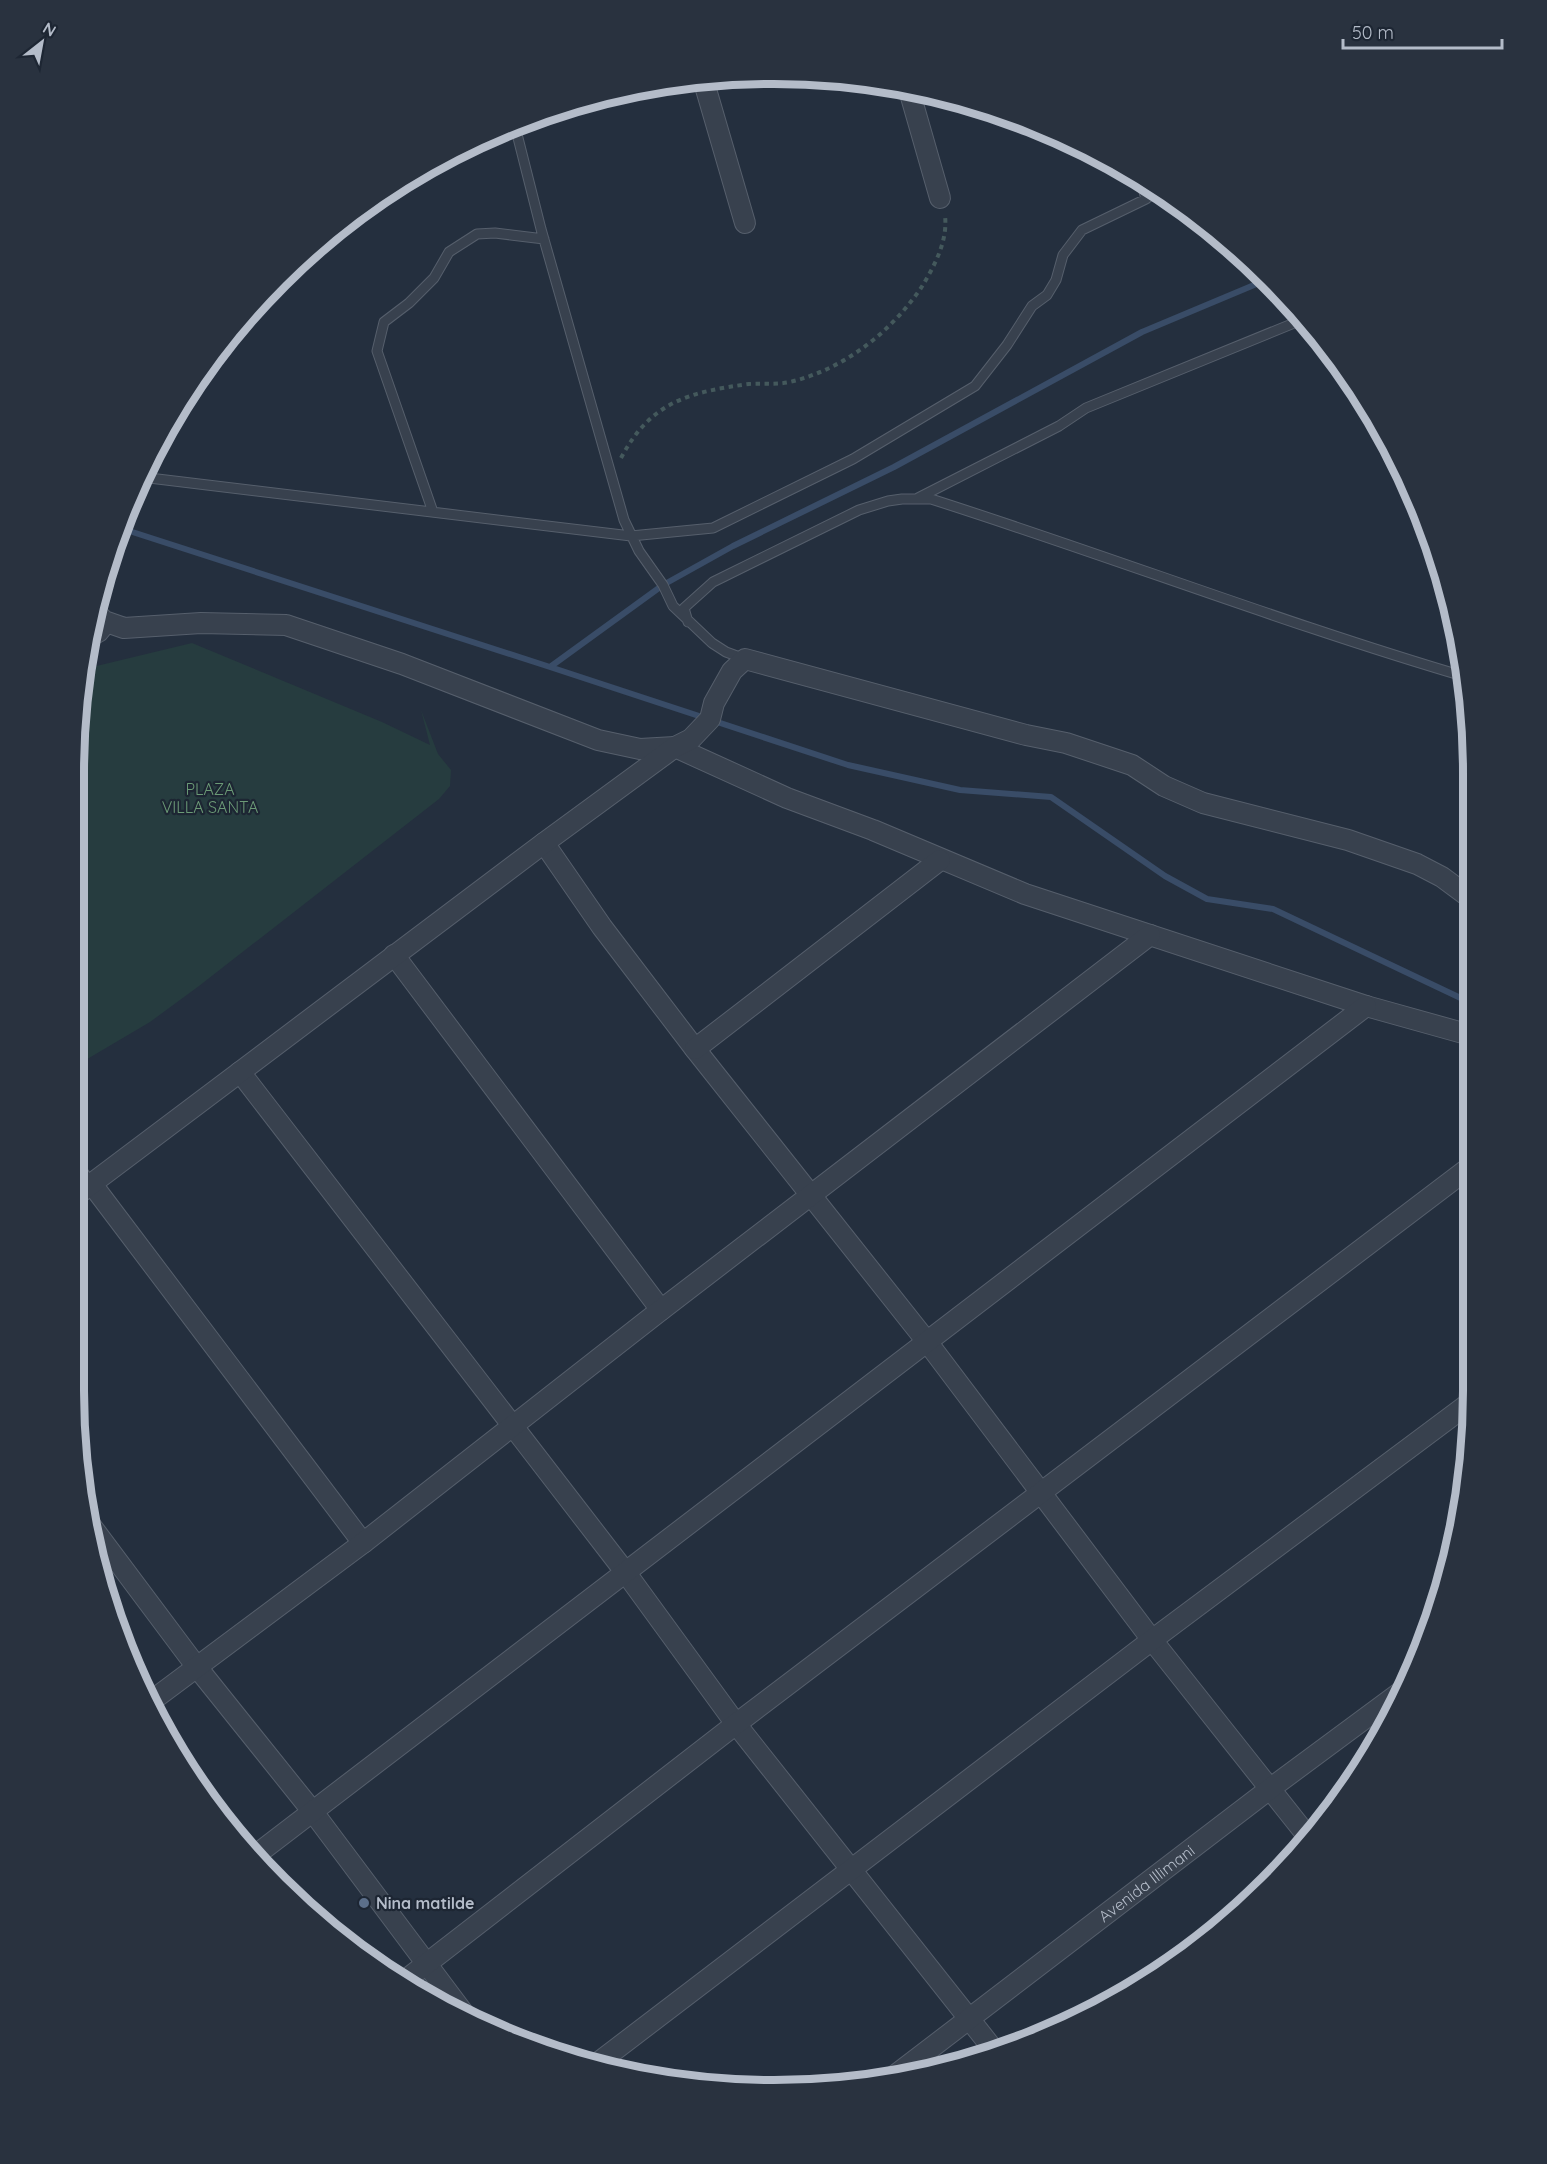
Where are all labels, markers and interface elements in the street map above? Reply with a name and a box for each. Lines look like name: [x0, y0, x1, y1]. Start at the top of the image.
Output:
north arrow: [12, 12, 72, 72]
scale bar: [1343, 12, 1502, 50]
text: N: [40, 18, 60, 41]
text: 50 m: [1352, 21, 1394, 44]
park label: PLAZA VILLA SANTA: [162, 779, 258, 817]
street label: Avenida Illimani: [1094, 1840, 1198, 1926]
place label: Nina matilde: [376, 1893, 474, 1913]
marker: Nina matilde: [357, 1896, 371, 1910]

